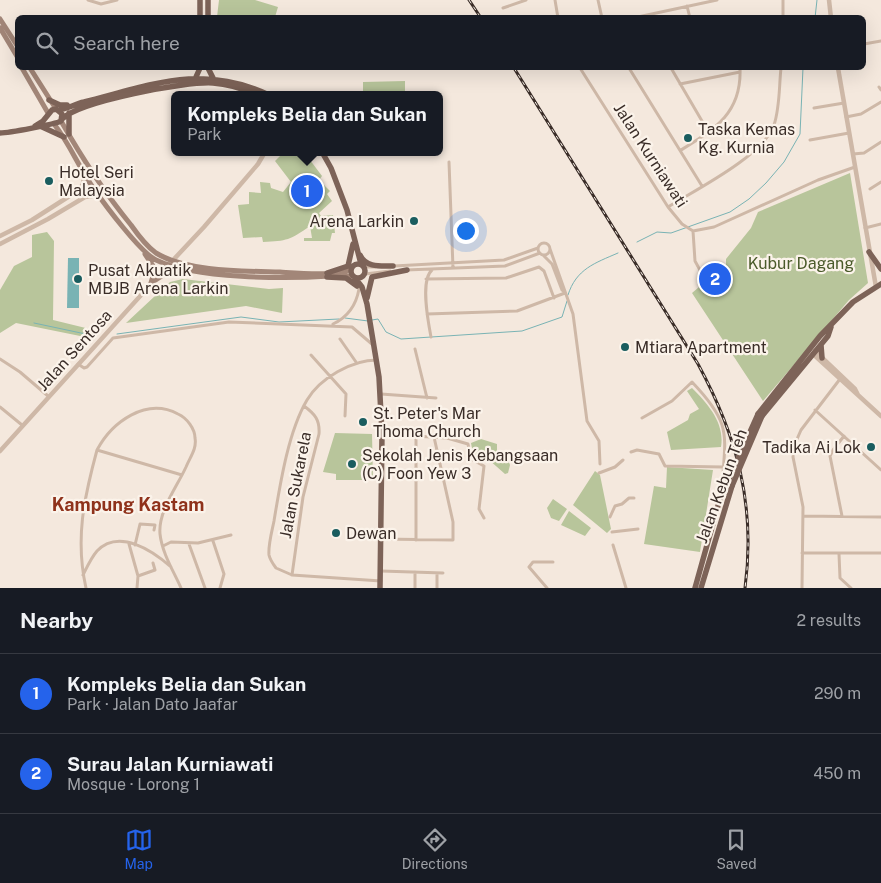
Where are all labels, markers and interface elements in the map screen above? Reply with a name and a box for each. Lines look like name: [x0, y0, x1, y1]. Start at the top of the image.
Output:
search box: [15, 15, 866, 70]
icon: search: [33, 29, 61, 57]
text: Search here: [73, 32, 180, 54]
popup: [171, 91, 443, 156]
street label: Jalan Kurniawati: [610, 100, 691, 211]
text: Kompleks Belia dan Sukan: [187, 103, 427, 125]
place label: Taska Kemas Kg. Kurnia: [698, 120, 795, 157]
text: Park: [187, 125, 221, 144]
marker: Taska Kemas Kg. Kurnia: [682, 132, 694, 144]
place label: Hotel Seri Malaysia: [59, 163, 134, 200]
pin: 1: [291, 172, 323, 210]
marker: Hotel Seri Malaysia: [43, 175, 55, 187]
place label: Arena Larkin: [309, 212, 404, 231]
marker: Arena Larkin: [408, 215, 420, 227]
your location: [453, 218, 479, 244]
park label: Kubur Dagang: [748, 254, 854, 273]
pin: 2: [699, 260, 731, 298]
place label: Pusat Akuatik MBJB Arena Larkin: [88, 261, 229, 298]
marker: Pusat Akuatik MBJB Arena Larkin: [72, 273, 84, 285]
street label: Jalan Sentosa: [33, 306, 116, 395]
place label: Mtiara Apartment: [635, 338, 767, 357]
marker: Mtiara Apartment: [619, 341, 631, 353]
place label: St. Peter's Mar Thoma Church: [373, 404, 481, 441]
marker: St. Peter's Mar Thoma Church: [357, 416, 369, 428]
street label: Jalan Kebun Teh: [692, 427, 751, 546]
street label: Jalan Sukarela: [276, 430, 315, 540]
place label: Tadika Ai Lok: [762, 438, 861, 457]
marker: Tadika Ai Lok: [865, 441, 877, 453]
place label: Sekolah Jenis Kebangsaan (C) Foon Yew 3: [362, 446, 558, 483]
marker: Sekolah Jenis Kebangsaan (C) Foon Yew 3: [346, 458, 358, 470]
district label: Kampung Kastam: [52, 494, 204, 515]
place label: Dewan: [346, 524, 396, 543]
marker: Dewan: [330, 527, 342, 539]
text: Nearby: [20, 608, 93, 633]
text: 2 results: [796, 611, 861, 630]
text: Kompleks Belia dan Sukan: [67, 673, 306, 695]
text: 1: [33, 684, 39, 703]
text: 290 m: [814, 684, 861, 703]
text: Park · Jalan Dato Jaafar: [67, 695, 238, 714]
text: Surau Jalan Kurniawati: [67, 753, 273, 775]
text: 2: [31, 764, 41, 783]
text: 450 m: [813, 764, 861, 783]
text: Mosque · Lorong 1: [67, 775, 200, 794]
tab: Map: [124, 826, 153, 872]
tab: Directions: [402, 826, 468, 872]
tab: Saved: [716, 826, 757, 872]

